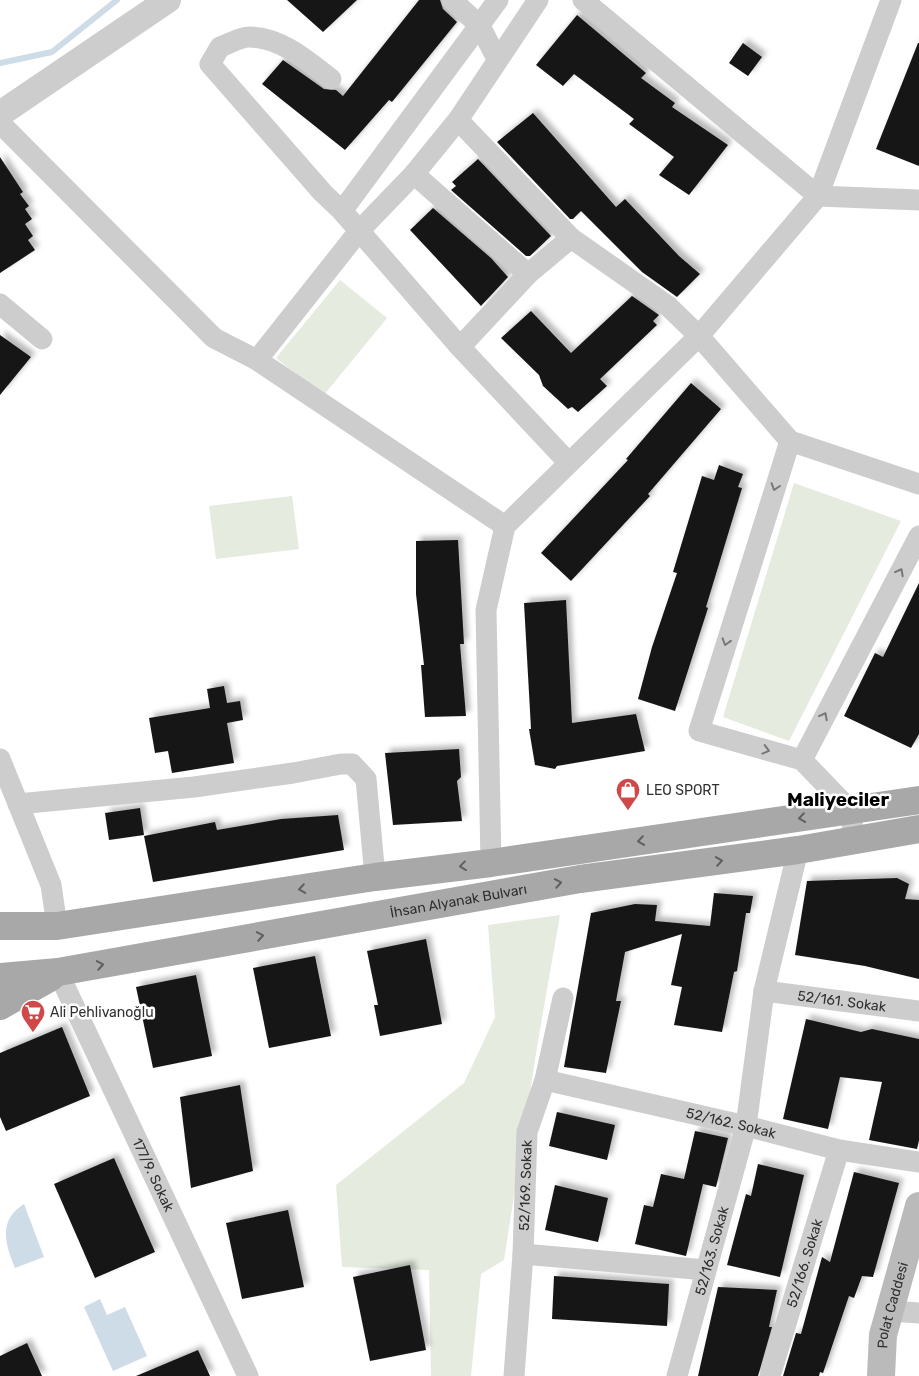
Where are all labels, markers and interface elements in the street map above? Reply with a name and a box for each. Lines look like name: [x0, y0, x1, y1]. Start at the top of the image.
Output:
one-way arrow: [771, 482, 781, 491]
one-way arrow: [894, 569, 904, 578]
one-way arrow: [722, 637, 732, 646]
one-way arrow: [818, 713, 828, 722]
one-way arrow: [761, 744, 769, 754]
shop icon: LEO SPORT: [615, 777, 641, 811]
place label: LEO SPORT: [646, 782, 720, 799]
district label: Maliyeciler: [787, 788, 889, 811]
one-way arrow: [797, 813, 806, 823]
one-way arrow: [636, 836, 645, 846]
one-way arrow: [715, 856, 723, 867]
one-way arrow: [458, 860, 466, 871]
one-way arrow: [554, 879, 563, 889]
street label: İhsan Alyanak Bulvarı: [389, 880, 528, 921]
one-way arrow: [297, 883, 305, 894]
one-way arrow: [256, 932, 265, 942]
one-way arrow: [96, 960, 105, 970]
street label: 52/161. Sokak: [797, 987, 888, 1015]
supermarket icon: Ali Pehlivanoğlu: [20, 999, 46, 1033]
place label: Ali Pehlivanoğlu: [50, 1004, 154, 1021]
street label: 52/162. Sokak: [685, 1104, 779, 1142]
street label: 177/9. Sokak: [129, 1135, 178, 1215]
street label: 52/169. Sokak: [515, 1139, 535, 1231]
street label: 52/163. Sokak: [691, 1203, 732, 1297]
street label: 52/166. Sokak: [783, 1216, 826, 1310]
street label: Polat Caddesi: [874, 1260, 911, 1349]

